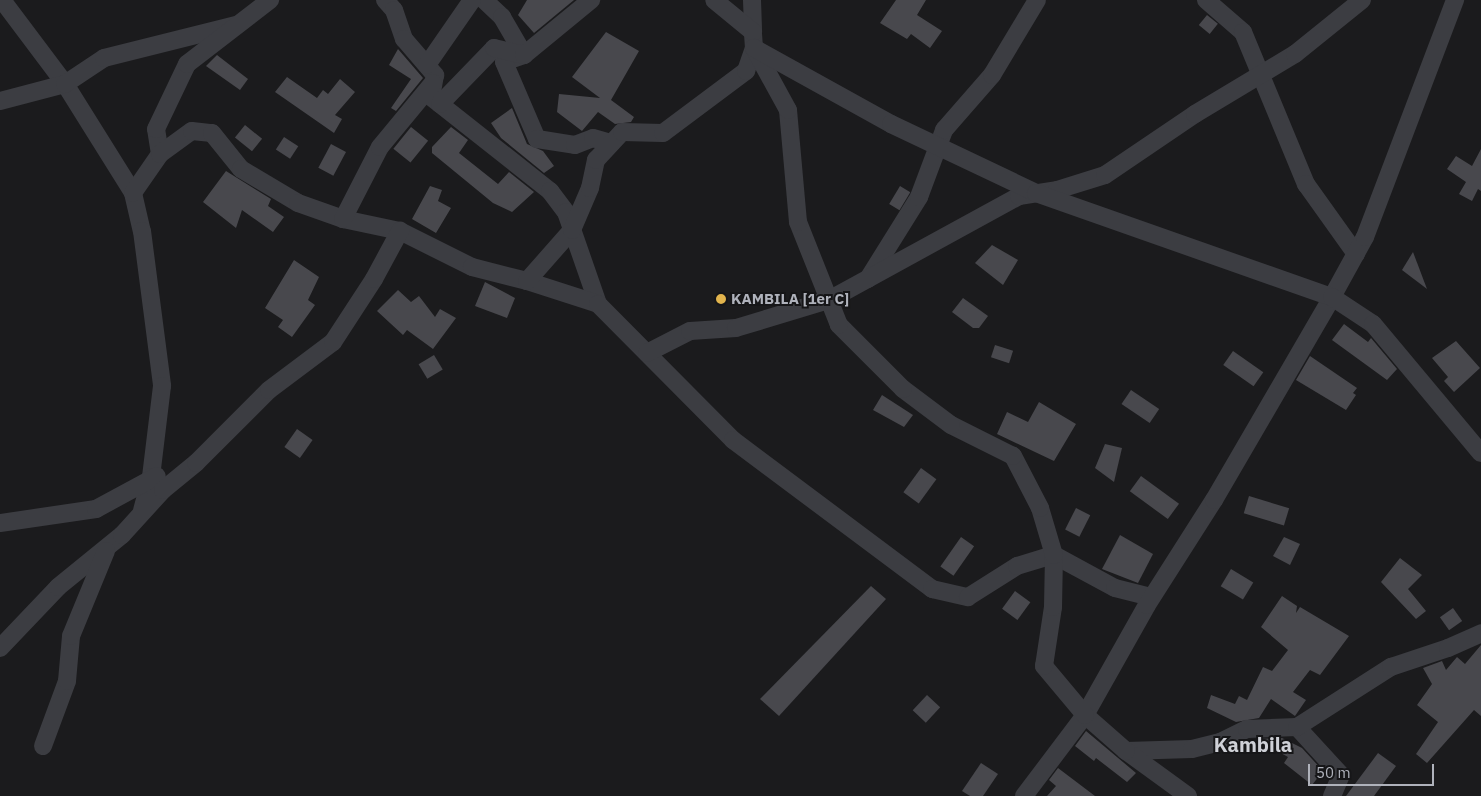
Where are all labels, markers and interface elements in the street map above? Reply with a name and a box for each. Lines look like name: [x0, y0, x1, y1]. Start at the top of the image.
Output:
place label: KAMBILA [1er C]: [731, 290, 849, 308]
marker: KAMBILA [1er C]: [715, 293, 727, 305]
district label: Kambila: [1214, 732, 1292, 756]
scale bar: [1311, 754, 1437, 786]
text: 50 m: [1316, 763, 1351, 782]

